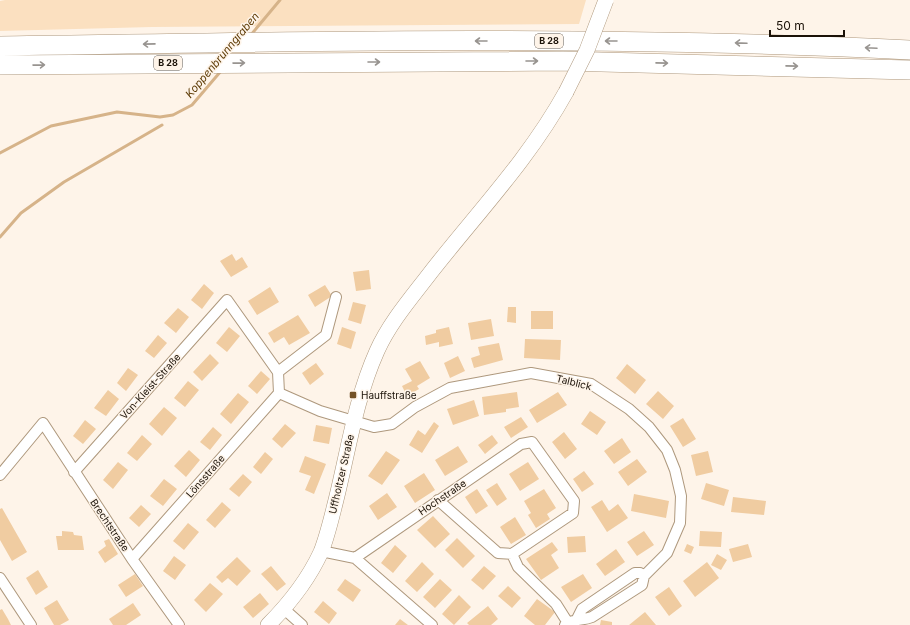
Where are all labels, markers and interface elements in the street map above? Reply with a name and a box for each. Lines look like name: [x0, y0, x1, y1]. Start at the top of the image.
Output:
water label: Koppenbrunngraben: [182, 9, 262, 101]
scale bar: [770, 12, 844, 38]
text: 50 m: [776, 18, 805, 33]
road number: B 28: [535, 34, 563, 48]
one-way arrow: [475, 37, 488, 45]
one-way arrow: [605, 37, 618, 45]
one-way arrow: [735, 39, 748, 47]
one-way arrow: [143, 40, 156, 48]
one-way arrow: [865, 44, 878, 52]
road number: B 28: [154, 56, 182, 70]
one-way arrow: [525, 57, 538, 65]
one-way arrow: [367, 58, 380, 66]
one-way arrow: [232, 59, 245, 67]
one-way arrow: [655, 59, 668, 67]
one-way arrow: [32, 61, 45, 69]
one-way arrow: [785, 62, 798, 70]
street label: Von-Kleist-Straße: [117, 351, 183, 421]
street label: Talblick: [555, 372, 593, 392]
place label: Hauffstraße: [361, 389, 417, 401]
marker: Hauffstraße: [348, 390, 358, 400]
street label: Uffholtzer Straße: [326, 433, 356, 515]
street label: Lönsstraße: [183, 452, 227, 500]
street label: Hochstraße: [416, 477, 468, 517]
street label: Brechtstraße: [88, 496, 132, 554]

